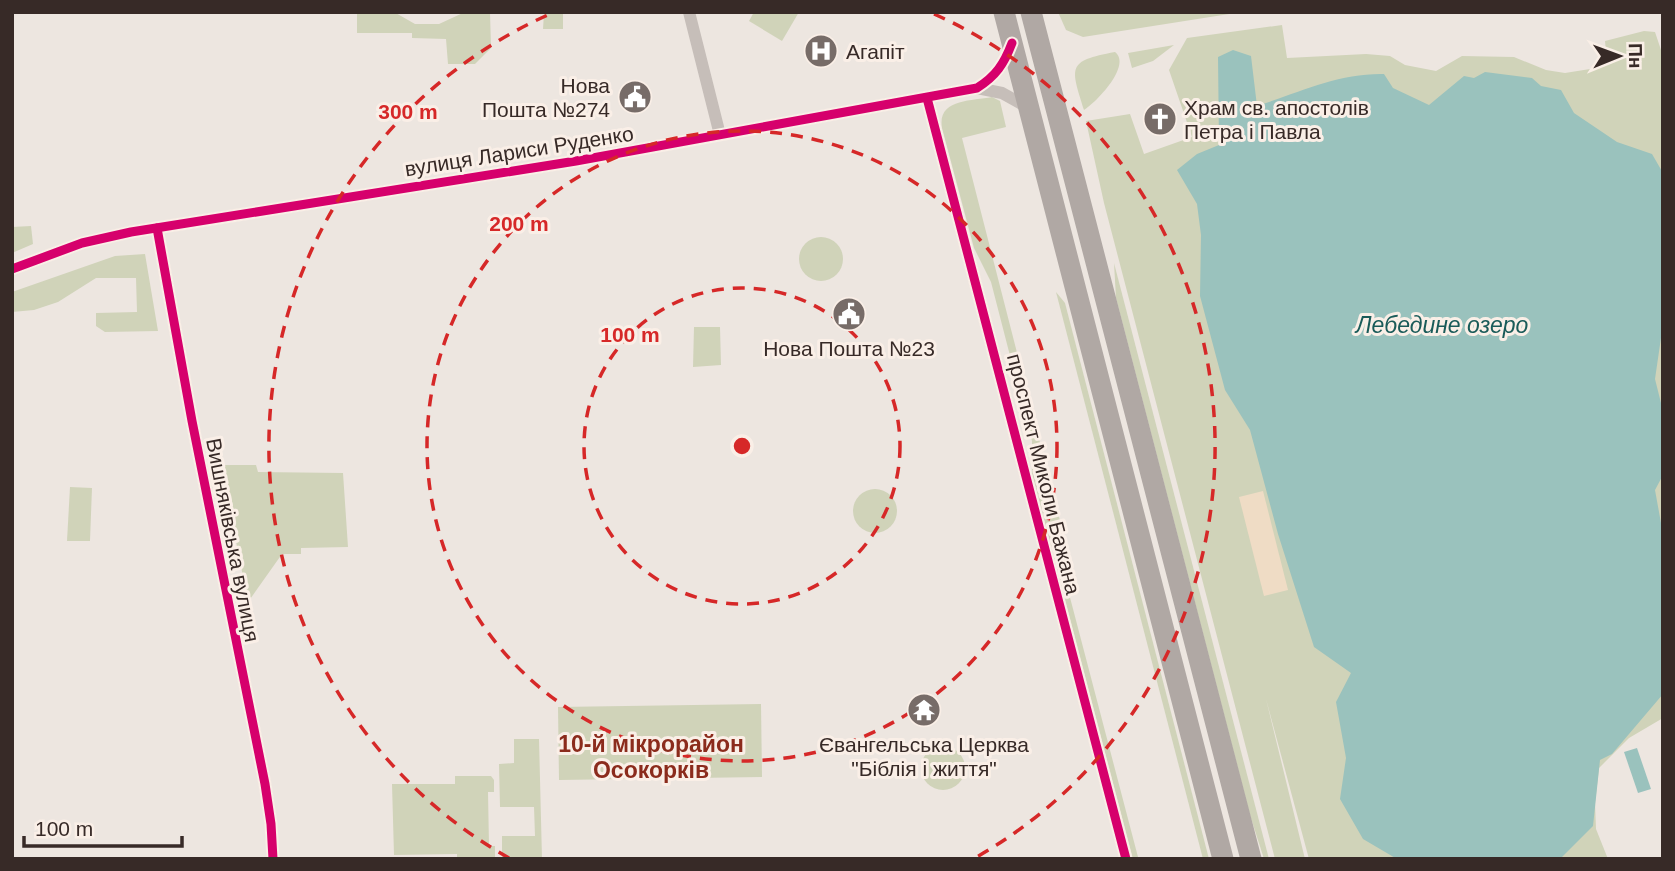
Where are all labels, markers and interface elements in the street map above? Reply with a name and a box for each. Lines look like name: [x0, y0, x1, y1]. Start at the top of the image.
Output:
north arrow: [1584, 21, 1654, 91]
hospital icon: Агапіт: [802, 32, 840, 70]
place label: Агапіт: [846, 40, 905, 63]
text: Пн: [1625, 43, 1646, 68]
place label: Нова Пошта №274: [482, 74, 610, 121]
public building icon: Нова Пошта №274: [616, 78, 654, 116]
place label: Храм св. апостолів Петра і Павла: [1184, 96, 1369, 143]
text: 300 m: [378, 100, 438, 123]
church icon: Храм св. апостолів Петра і Павла: [1141, 100, 1179, 138]
street label: вулиця Лариси Руденко: [403, 122, 635, 180]
text: 200 m: [489, 212, 549, 235]
public building icon: Нова Пошта №23: [830, 295, 868, 333]
water label: Лебедине озеро: [1354, 312, 1529, 338]
text: 100 m: [600, 323, 660, 346]
place label: Нова Пошта №23: [763, 337, 935, 360]
street label: проспект Миколи Бажана: [1003, 351, 1085, 597]
centre of rings: [730, 434, 754, 458]
street label: Вишняківська вулиця: [202, 436, 264, 644]
temple icon: Євангельська Церква "Біблія і життя": [905, 691, 943, 729]
district label: 10-й мікрорайон Осокорків: [558, 731, 744, 783]
place label: Євангельська Церква "Біблія і життя": [819, 733, 1029, 780]
scale bar: [24, 804, 182, 848]
text: 100 m: [35, 817, 93, 840]

